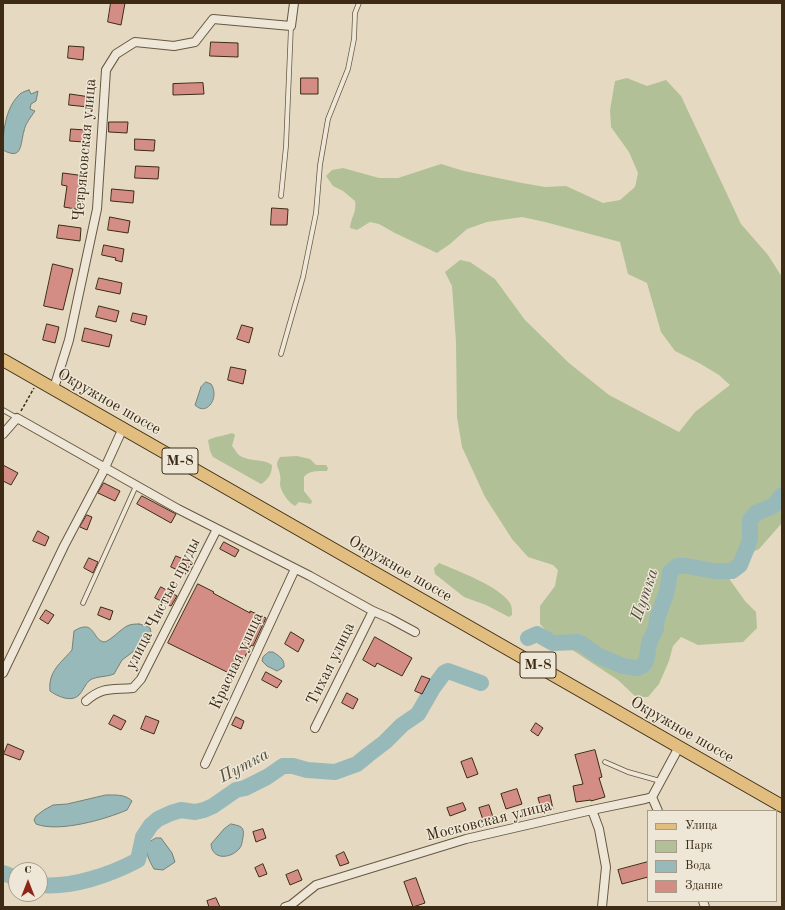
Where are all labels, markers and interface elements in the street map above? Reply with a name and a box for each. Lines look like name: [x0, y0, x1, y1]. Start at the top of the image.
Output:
street label: Четряковская улица: [69, 78, 101, 222]
street label: Окружное шоссе: [54, 365, 164, 439]
road number: М-8: [162, 448, 198, 474]
street label: Окружное шоссе: [345, 532, 455, 606]
street label: улица Чистые пруды: [121, 535, 205, 673]
water label: Путка: [627, 566, 663, 624]
street label: Красная улица: [206, 609, 268, 713]
street label: Тихая улица: [303, 619, 359, 709]
road number: М-8: [520, 652, 556, 678]
street label: Окружное шоссе: [627, 693, 737, 767]
water label: Путка: [215, 744, 273, 788]
street label: Московская улица: [424, 796, 554, 846]
legend: [647, 810, 777, 902]
text: Улица: [685, 820, 718, 832]
text: Парк: [685, 840, 713, 852]
text: Вода: [685, 860, 711, 872]
north arrow: [8, 862, 48, 902]
text: С: [24, 865, 32, 876]
text: Здание: [685, 880, 723, 892]

